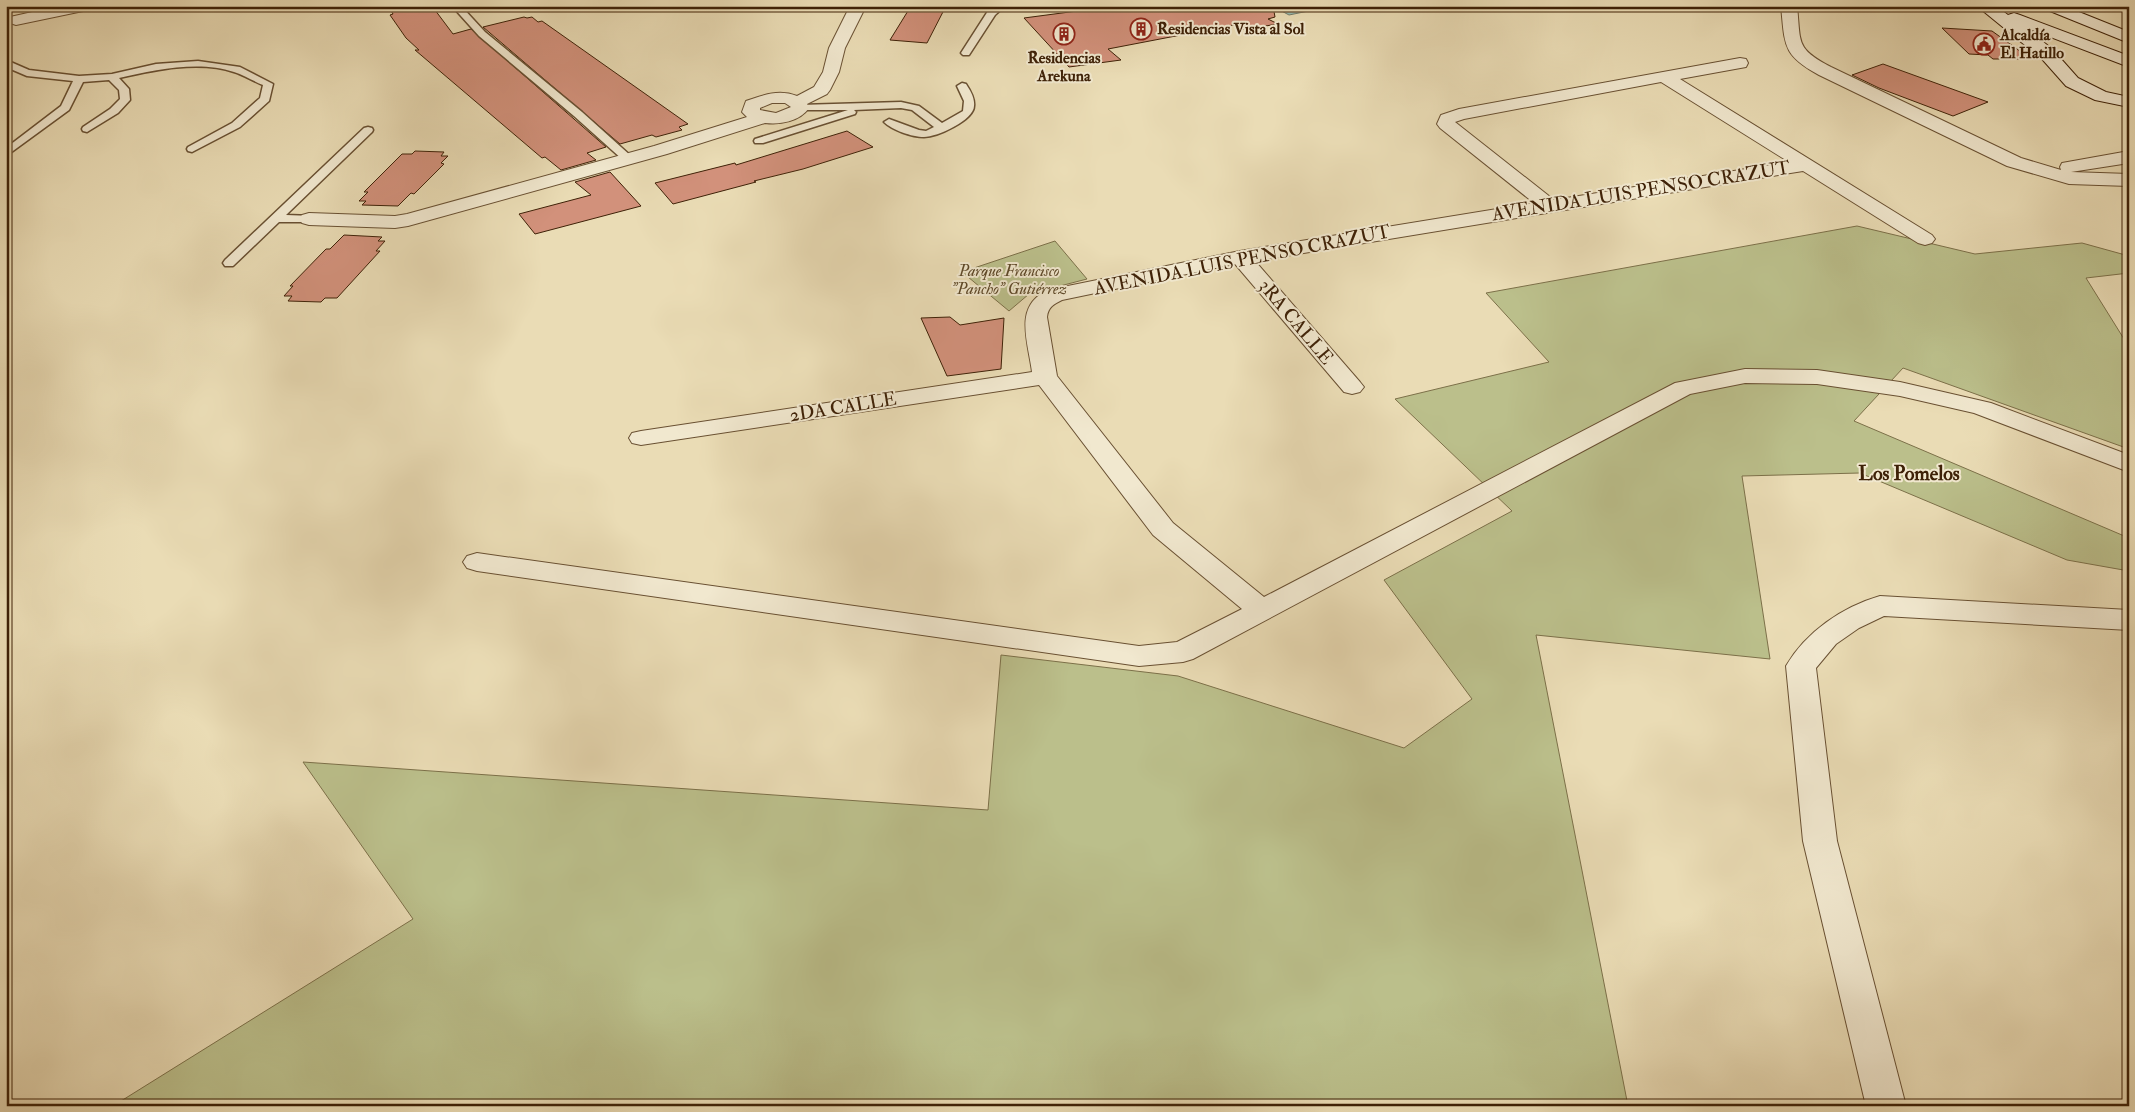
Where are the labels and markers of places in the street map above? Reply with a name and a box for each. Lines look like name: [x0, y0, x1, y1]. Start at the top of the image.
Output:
building icon: Residencias Vista al Sol: [1129, 17, 1153, 41]
place label: Residencias Vista al Sol: [1157, 19, 1305, 39]
building icon: Residencias Arekuna: [1052, 22, 1076, 46]
place label: Alcaldía El Hatillo: [1999, 25, 2064, 63]
public building icon: Alcaldía El Hatillo: [1972, 32, 1996, 56]
place label: Residencias Arekuna: [1027, 48, 1101, 86]

